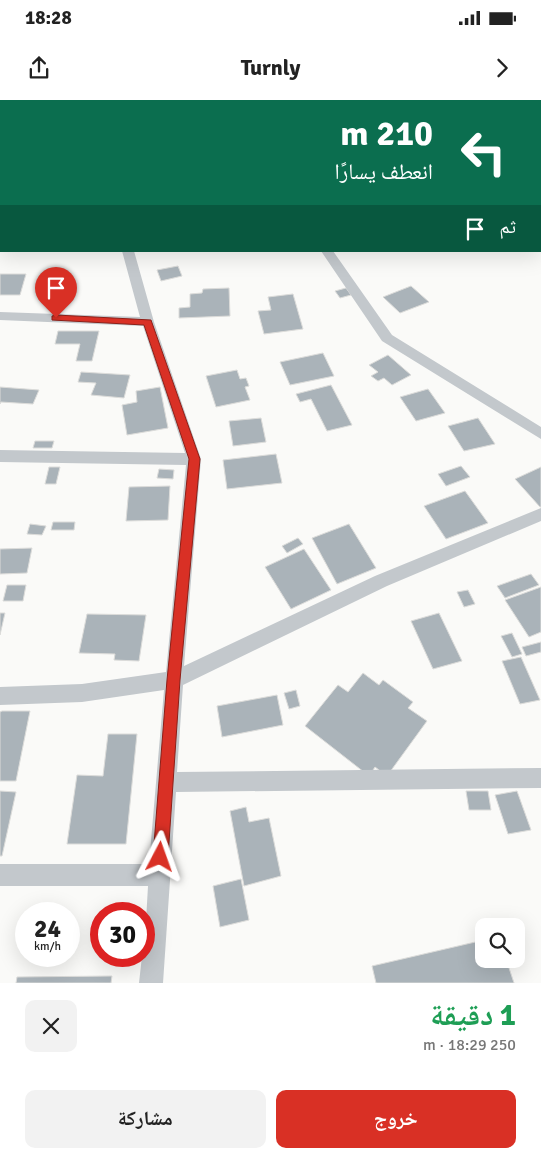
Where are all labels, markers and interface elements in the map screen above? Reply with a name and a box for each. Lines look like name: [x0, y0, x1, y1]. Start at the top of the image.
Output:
text: 18:28: [25, 6, 72, 30]
icon: share: [25, 54, 53, 82]
text: Turnly: [241, 54, 300, 81]
icon: forward: [488, 54, 516, 82]
text: 210 m: [340, 112, 433, 155]
icon: left: [451, 120, 516, 185]
text: انعطف يسارًا: [335, 158, 433, 185]
icon: arrive: [461, 215, 489, 243]
text: ثم: [499, 215, 516, 239]
pin: [35, 267, 77, 318]
icon: arrive: [42, 274, 70, 302]
position arrow: [133, 830, 185, 882]
speed limit sign: 30: [90, 902, 155, 967]
text: 24: [34, 913, 61, 944]
map controls: [475, 918, 525, 968]
button: search: [475, 918, 525, 968]
text: km/h: [34, 939, 61, 954]
text: 1 دقيقة: [430, 997, 516, 1034]
button: close: [25, 1000, 77, 1052]
text: 250 m · 18:29: [423, 1035, 516, 1055]
button: مشاركة: [25, 1090, 266, 1148]
button: خروج: [276, 1090, 516, 1148]

